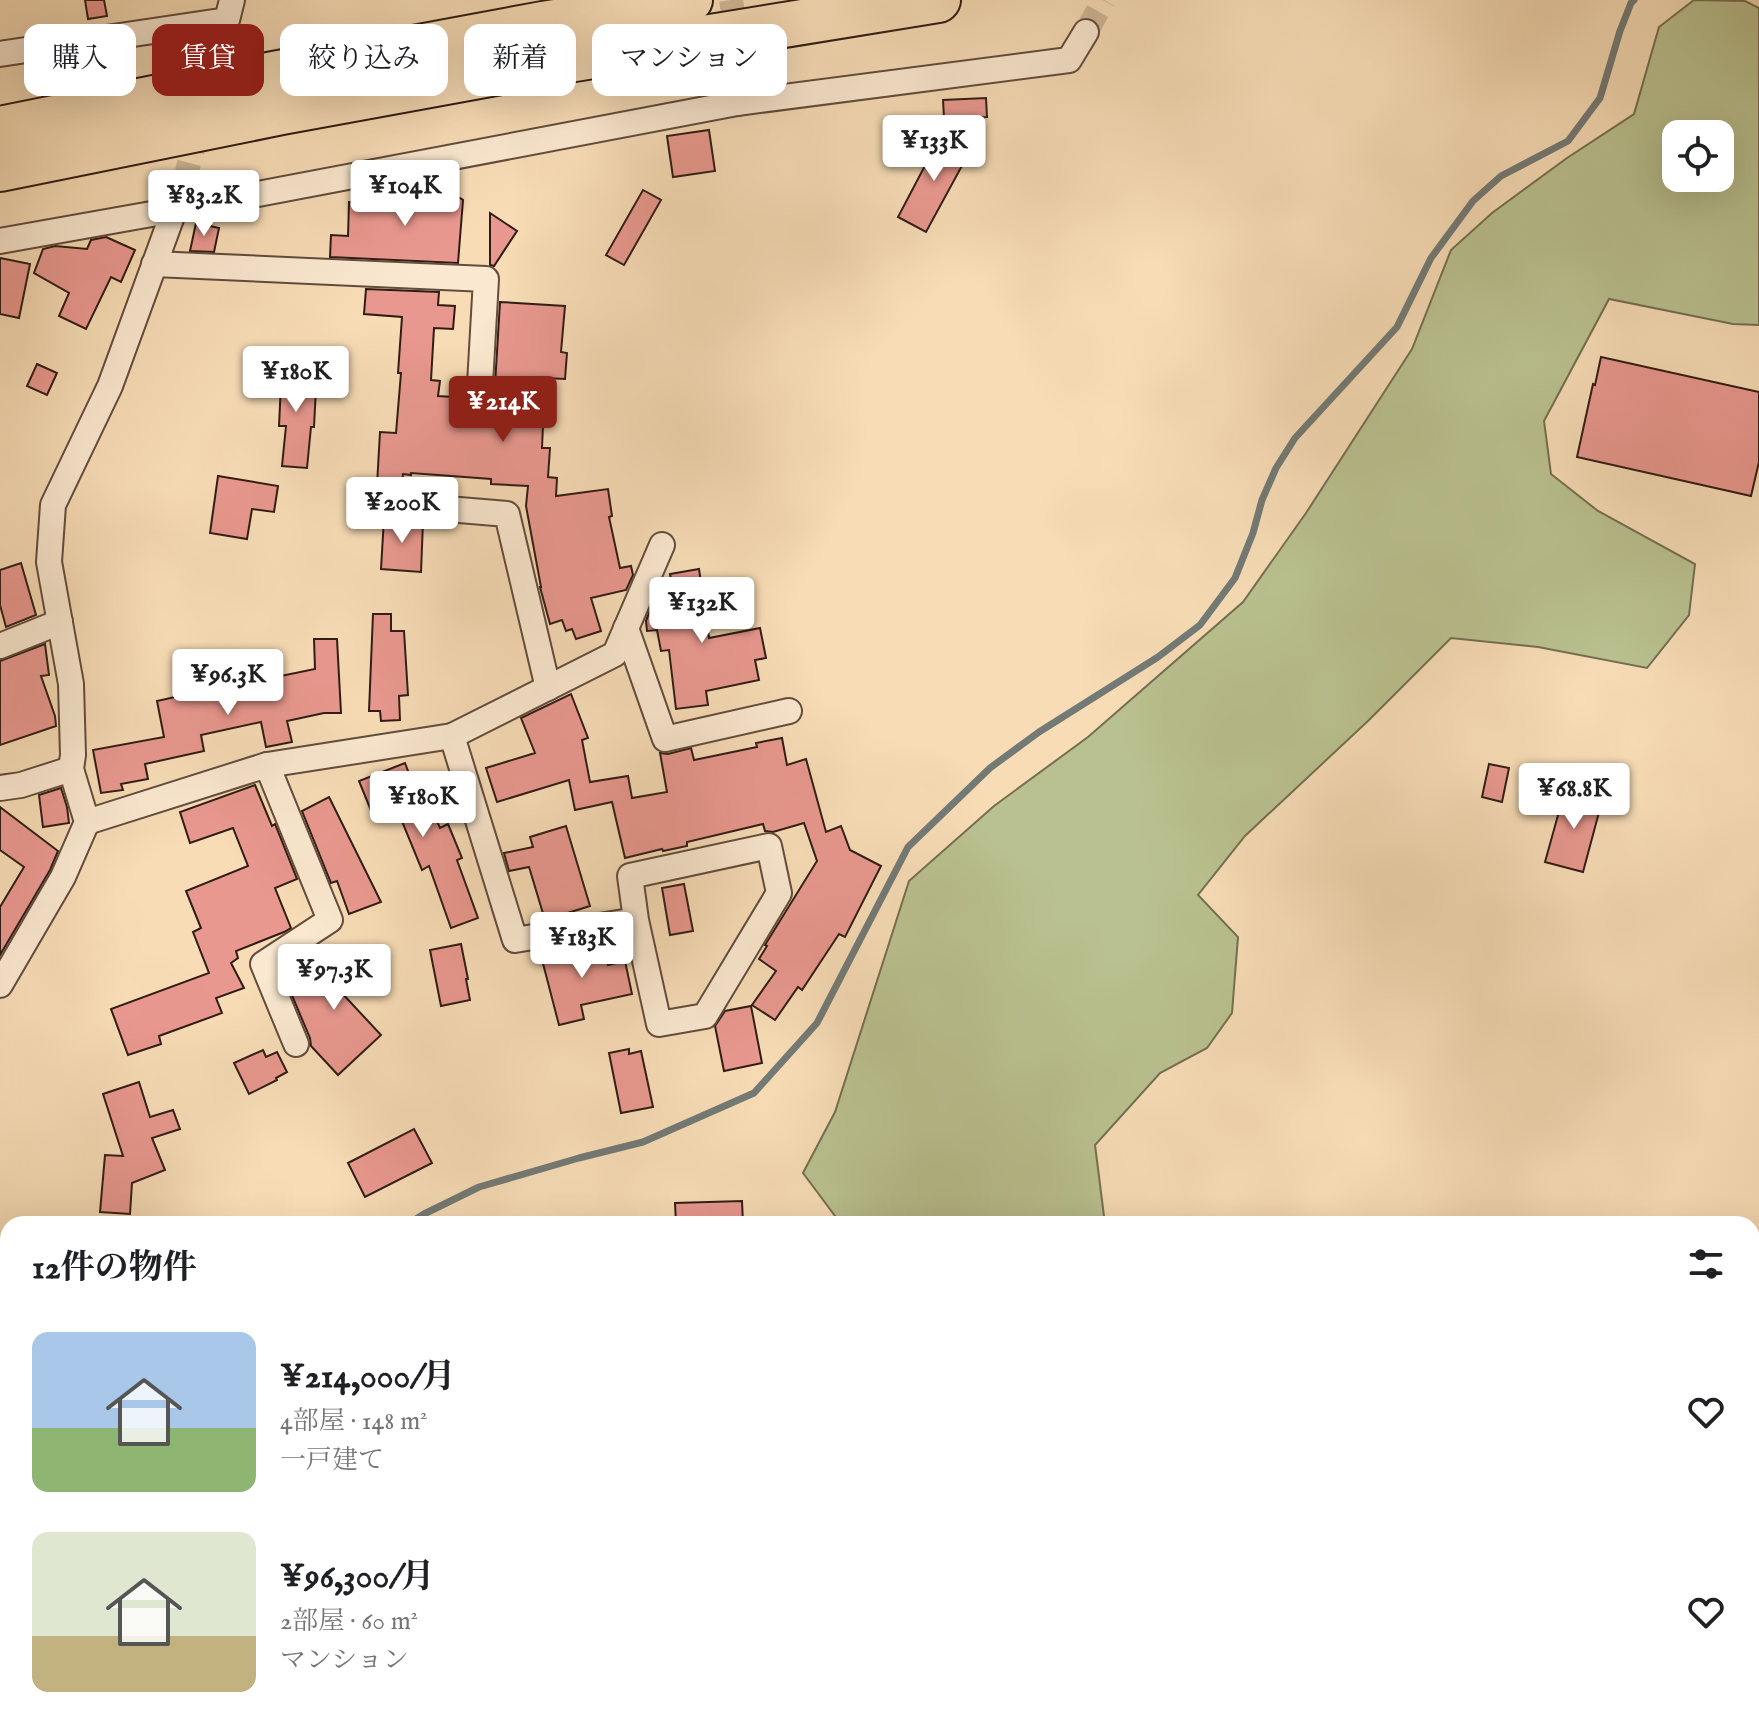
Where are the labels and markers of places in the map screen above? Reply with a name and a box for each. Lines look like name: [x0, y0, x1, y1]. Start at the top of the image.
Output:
pin: ¥133K: [878, 115, 990, 183]
pin: ¥104K: [349, 160, 461, 228]
pin: ¥83.2K: [139, 170, 269, 238]
pin: ¥180K: [240, 346, 352, 414]
pin: ¥214K: [447, 376, 559, 444]
pin: ¥200K: [346, 477, 458, 545]
pin: ¥132K: [646, 577, 758, 645]
pin: ¥96.3K: [163, 649, 293, 717]
pin: ¥68.8K: [1509, 763, 1639, 831]
pin: ¥180K: [367, 771, 479, 839]
pin: ¥183K: [526, 912, 638, 980]
pin: ¥97.3K: [269, 944, 399, 1012]

